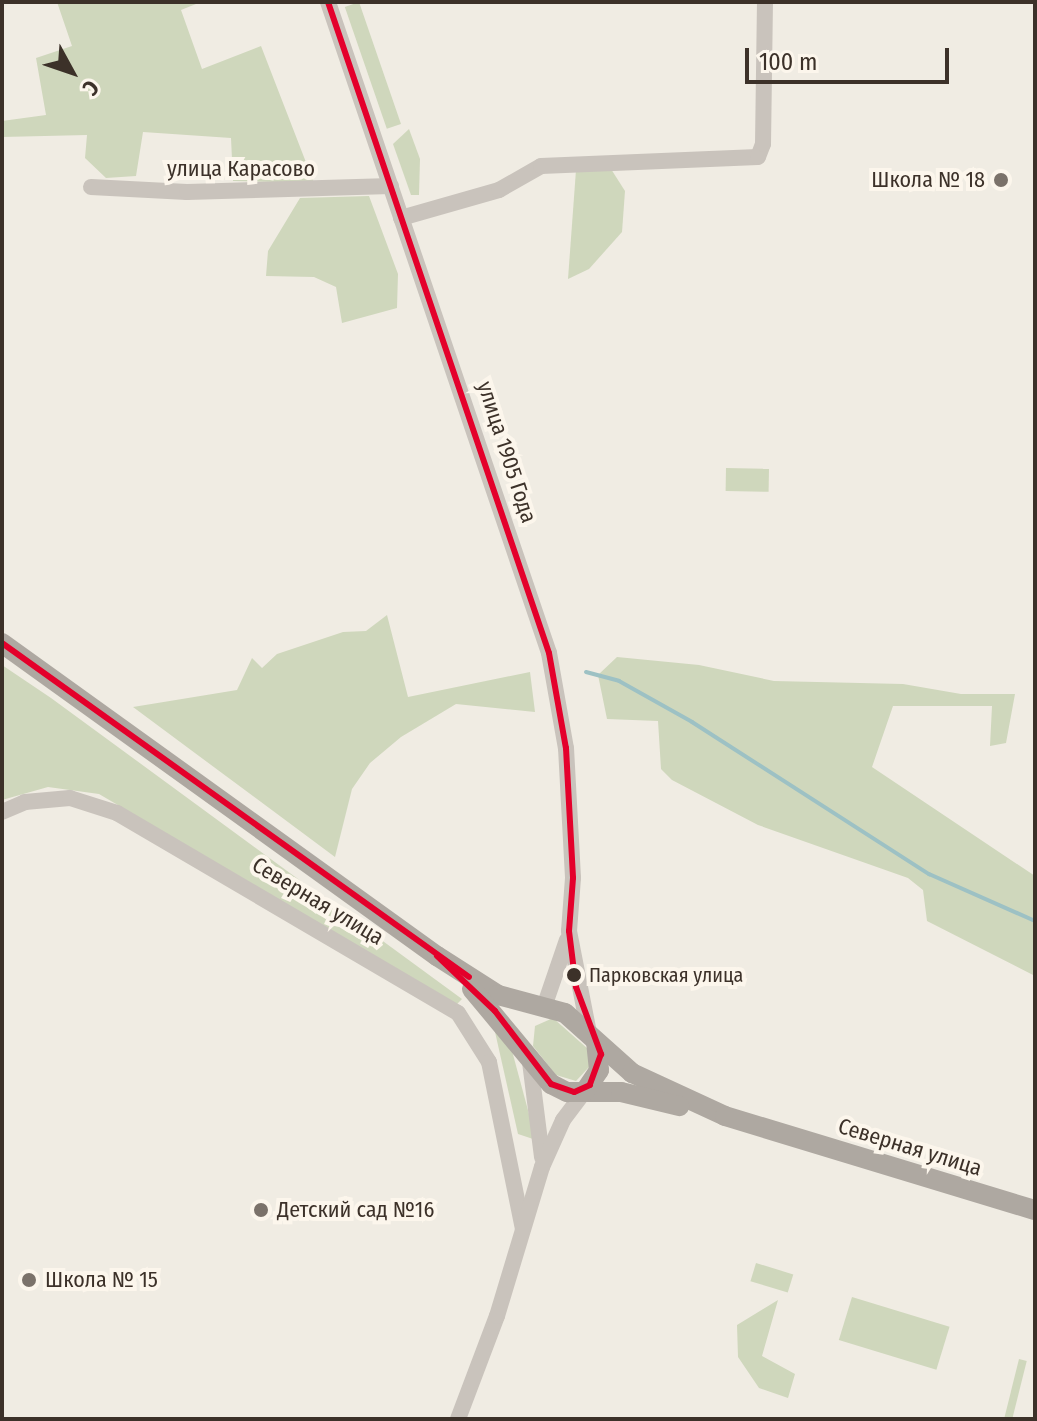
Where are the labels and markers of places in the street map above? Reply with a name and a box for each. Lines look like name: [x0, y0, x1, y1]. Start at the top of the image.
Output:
place label: Школа № 18: [871, 167, 985, 193]
marker: Школа № 18: [992, 171, 1010, 189]
place label: Парковская улица: [589, 963, 743, 987]
marker: Парковская улица: [566, 967, 582, 983]
place label: Детский сад №16: [277, 1197, 434, 1223]
marker: Детский сад №16: [252, 1201, 270, 1219]
place label: Школа № 15: [45, 1267, 158, 1293]
marker: Школа № 15: [20, 1271, 38, 1289]

